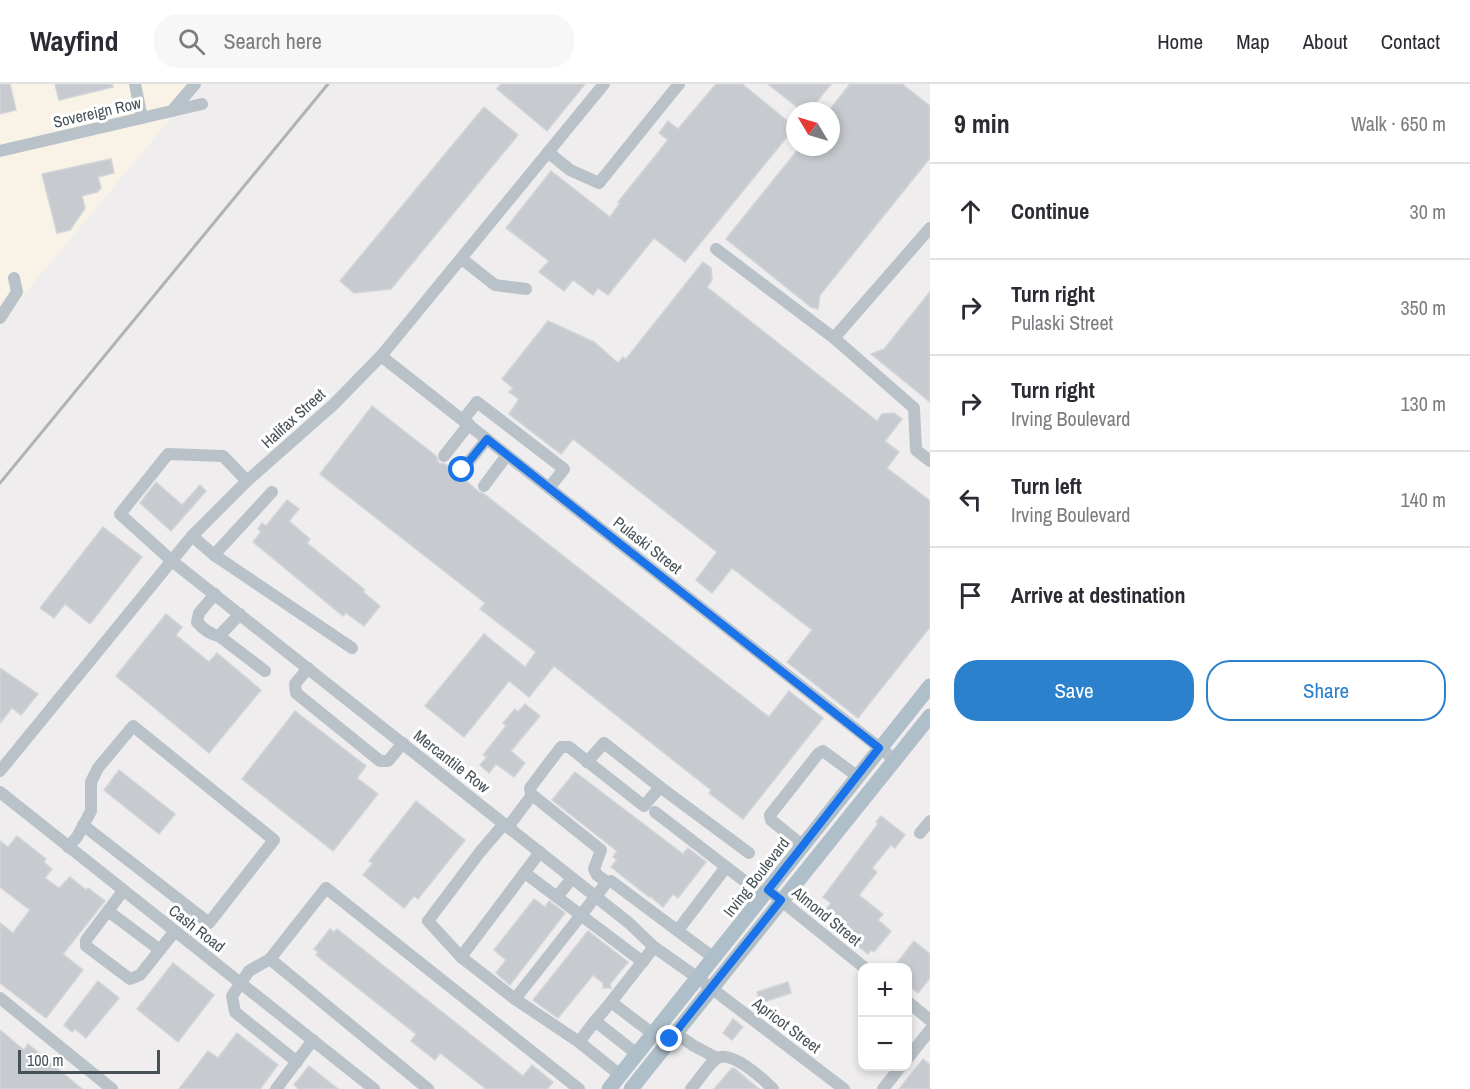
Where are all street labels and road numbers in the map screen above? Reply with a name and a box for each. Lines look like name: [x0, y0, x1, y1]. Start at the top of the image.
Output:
street label: Sovereign Row: [51, 91, 144, 133]
street label: Halifax Street: [256, 383, 330, 453]
street label: Pulaski Street: [609, 511, 687, 579]
street label: Mercantile Row: [409, 724, 495, 798]
street label: Irving Boulevard: [718, 833, 794, 921]
street label: Almond Street: [787, 881, 866, 951]
street label: Cash Road: [164, 899, 230, 957]
street label: Apricot Street: [748, 991, 826, 1058]

